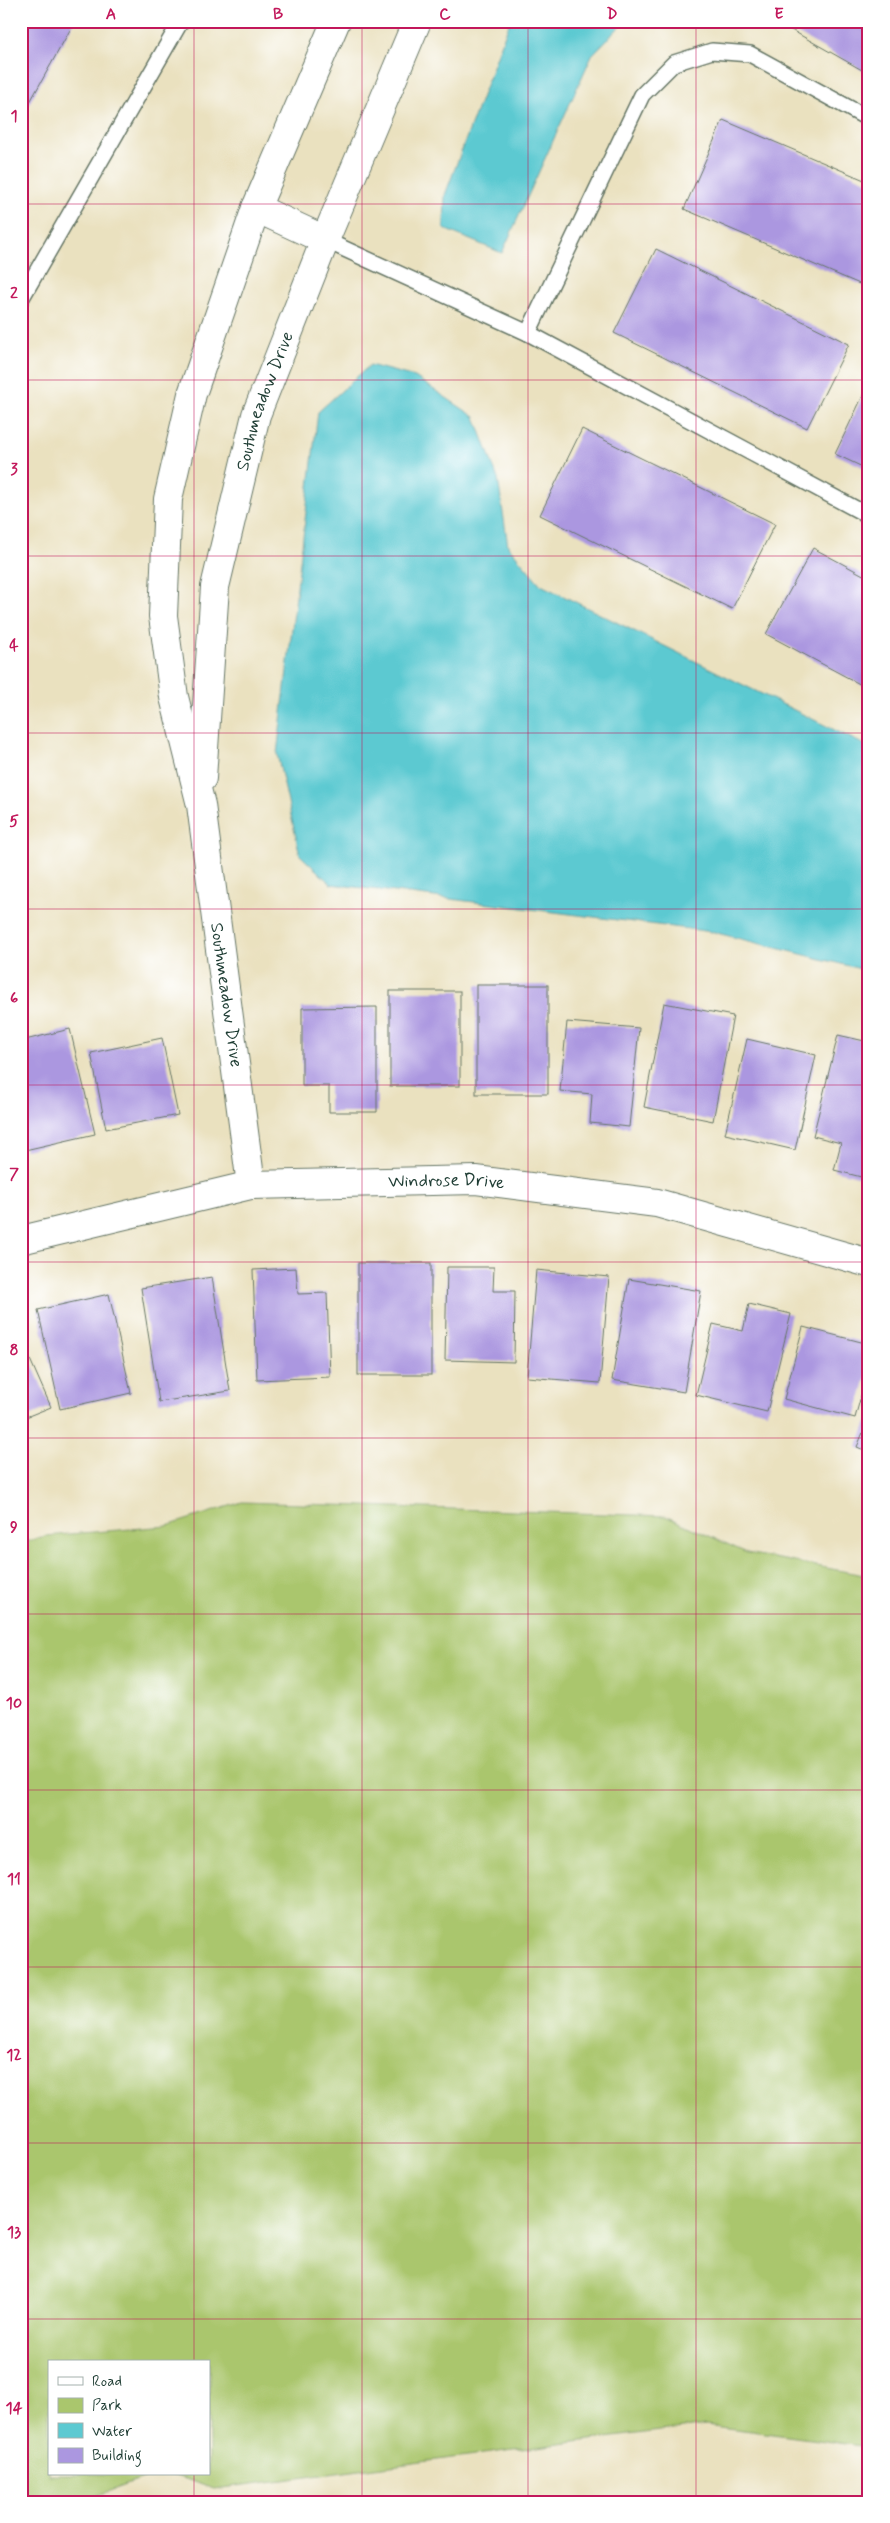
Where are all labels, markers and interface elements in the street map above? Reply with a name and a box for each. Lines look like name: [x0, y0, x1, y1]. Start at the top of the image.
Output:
text: A: [106, 4, 116, 25]
text: B: [273, 4, 283, 25]
text: C: [439, 4, 451, 25]
text: D: [606, 4, 618, 25]
text: E: [774, 4, 784, 25]
text: 1: [10, 106, 18, 127]
text: 2: [10, 283, 18, 304]
street label: Southmeadow Drive: [231, 328, 300, 473]
text: 3: [10, 459, 18, 480]
text: 4: [9, 635, 19, 656]
text: 5: [9, 811, 19, 832]
street label: Southmeadow Drive: [204, 921, 248, 1069]
text: 6: [10, 988, 18, 1009]
text: 7: [9, 1164, 19, 1185]
street label: Windrose Drive: [388, 1168, 506, 1196]
text: 8: [9, 1340, 19, 1361]
text: 9: [10, 1517, 18, 1538]
text: 10: [6, 1693, 22, 1714]
text: 11: [7, 1869, 21, 1890]
text: 12: [6, 2045, 22, 2066]
text: 13: [7, 2222, 21, 2243]
legend: [48, 2360, 210, 2476]
text: Road: [92, 2372, 122, 2392]
text: Park: [92, 2396, 122, 2416]
text: 14: [6, 2398, 23, 2419]
text: Water: [92, 2422, 132, 2442]
text: Building: [92, 2446, 142, 2467]

